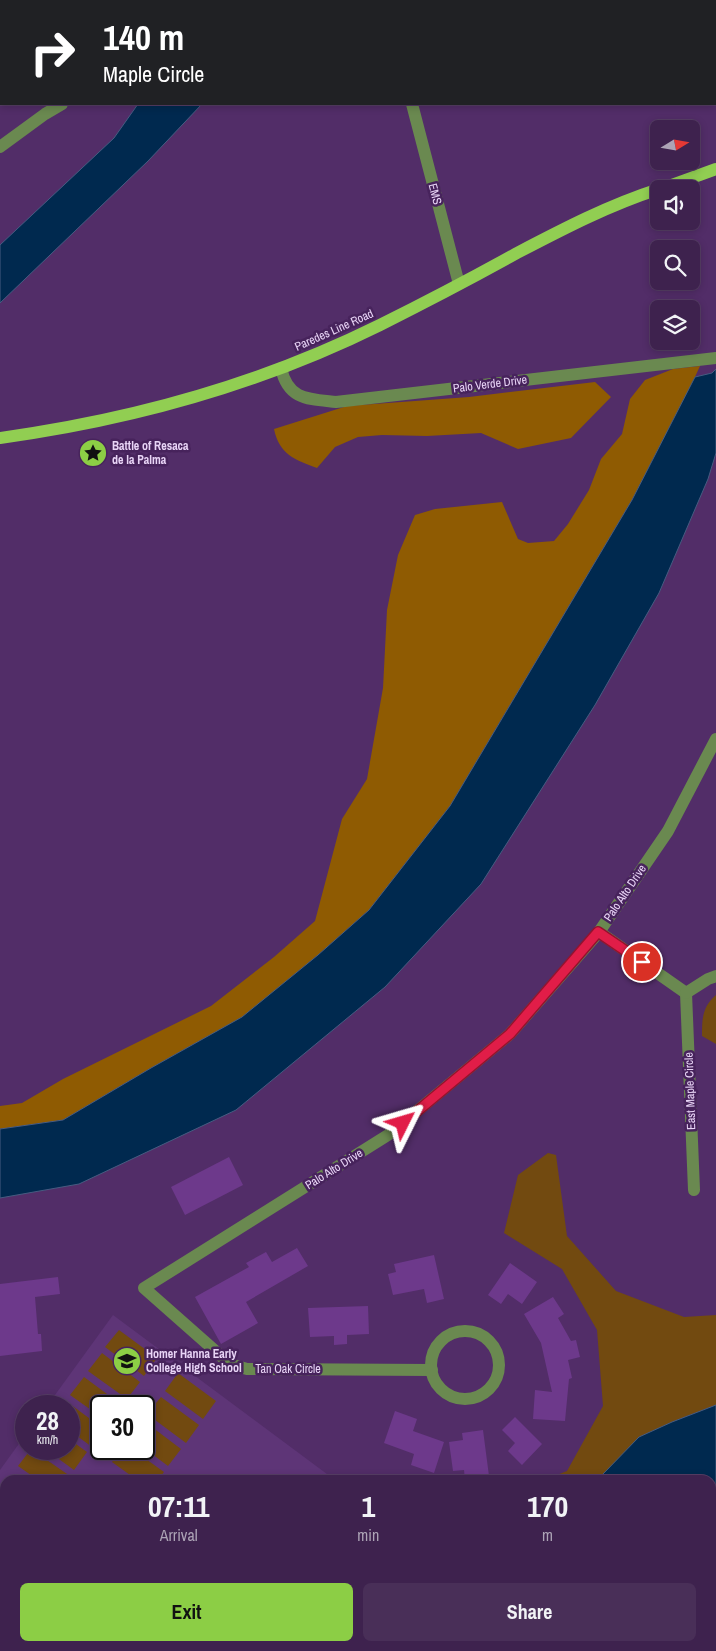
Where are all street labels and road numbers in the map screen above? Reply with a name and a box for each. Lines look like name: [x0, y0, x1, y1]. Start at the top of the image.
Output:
street label: EMS: [425, 182, 446, 207]
street label: Paredes Line Road: [292, 305, 376, 355]
street label: Palo Verde Drive: [452, 372, 528, 396]
street label: Palo Alto Drive: [600, 862, 650, 924]
street label: East Maple Circle: [681, 1052, 699, 1130]
street label: Palo Alto Drive: [302, 1145, 366, 1193]
street label: Tan Oak Circle: [255, 1361, 321, 1377]

